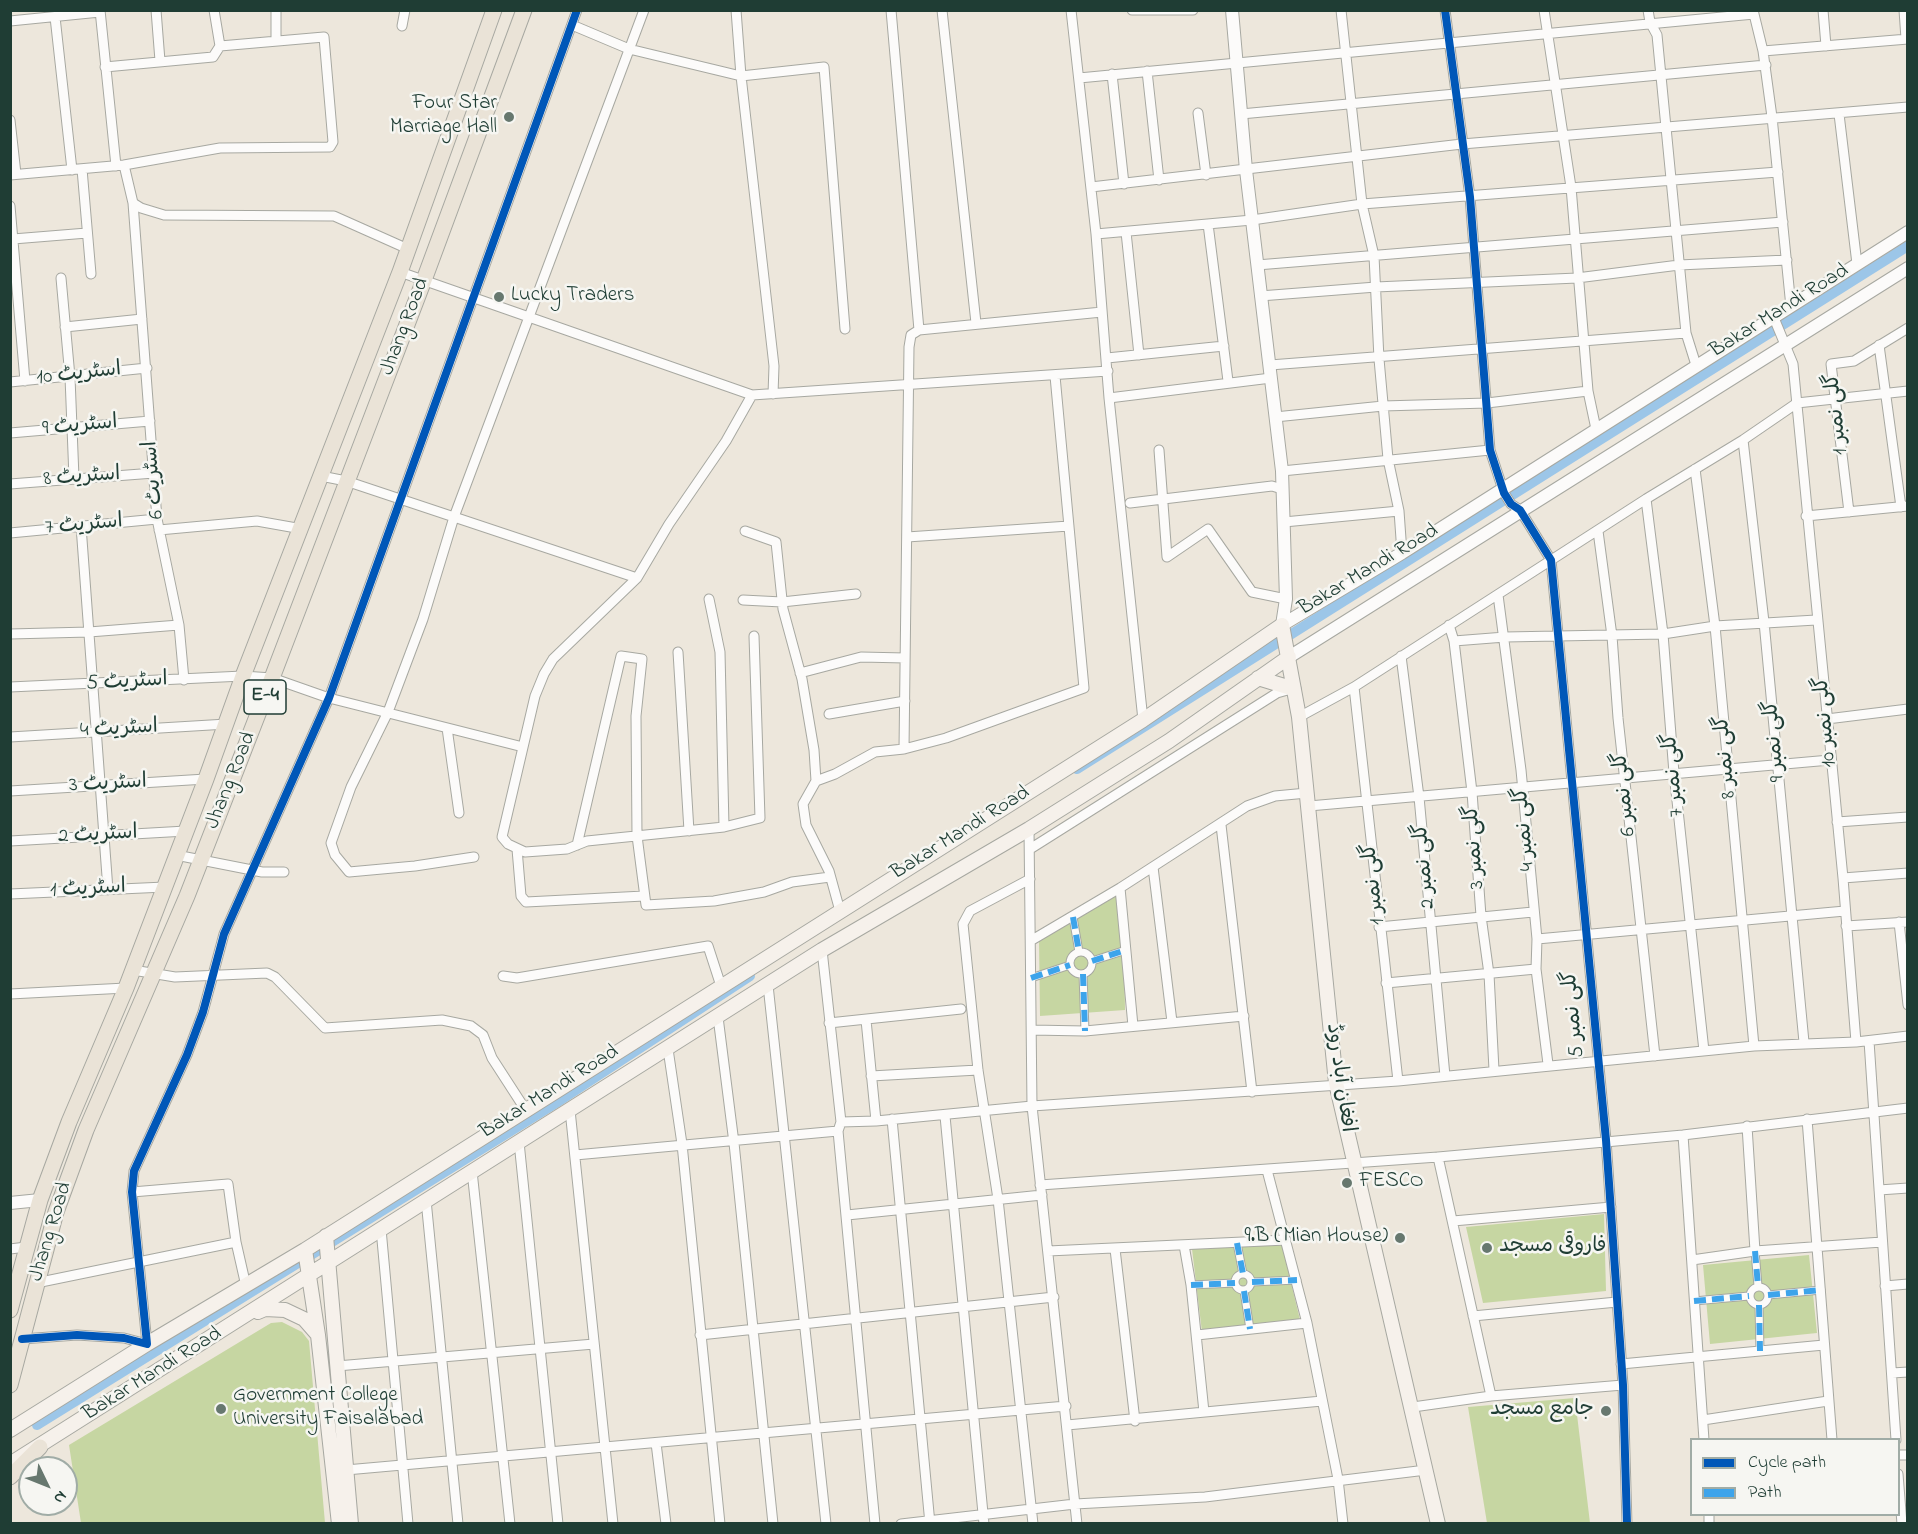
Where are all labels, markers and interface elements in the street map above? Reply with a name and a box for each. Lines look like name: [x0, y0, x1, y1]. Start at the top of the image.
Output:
place label: Four Star Marriage Hall: [390, 92, 497, 142]
marker: Four Star Marriage Hall: [502, 110, 516, 124]
street label: Bakar Mandi Road: [1706, 259, 1854, 365]
street label: Jhang Road: [376, 275, 436, 379]
place label: Lucky Traders: [511, 284, 634, 310]
marker: Lucky Traders: [492, 290, 506, 304]
street label: اسٹریٹ 10: [35, 358, 123, 392]
street label: گلی نمبر 1: [1821, 372, 1855, 456]
street label: اسٹریٹ 9: [41, 411, 119, 443]
street label: اسٹریٹ 6: [139, 440, 171, 520]
street label: اسٹریٹ 8: [43, 463, 121, 493]
street label: اسٹریٹ 7: [44, 510, 124, 542]
street label: Bakar Mandi Road: [1294, 519, 1444, 623]
street label: اسٹریٹ 5: [86, 668, 168, 698]
street label: گلی نمبر 10: [1810, 675, 1844, 769]
road number: E-4: [244, 680, 286, 714]
street label: گلی نمبر 9: [1760, 699, 1792, 783]
street label: گلی نمبر 8: [1711, 714, 1743, 800]
street label: اسٹریٹ 4: [79, 715, 159, 745]
street label: Jhang Road: [201, 729, 263, 833]
street label: گلی نمبر 7: [1659, 732, 1691, 818]
street label: گلی نمبر 6: [1609, 751, 1643, 837]
street label: اسٹریٹ 3: [68, 770, 148, 800]
street label: Bakar Mandi Road: [887, 781, 1035, 887]
street label: گلی نمبر 4: [1510, 786, 1542, 872]
street label: گلی نمبر 3: [1460, 804, 1492, 890]
street label: اسٹریٹ 2: [58, 821, 138, 851]
street label: گلی نمبر 2: [1410, 822, 1442, 910]
street label: گلی نمبر 1: [1358, 842, 1392, 926]
street label: اسٹریٹ 1: [49, 875, 127, 905]
street label: گلی نمبر 5: [1559, 969, 1591, 1059]
street label: افغان آباد روڈ: [1319, 1022, 1359, 1134]
street label: Bakar Mandi Road: [476, 1040, 624, 1146]
place label: FESCO: [1359, 1170, 1424, 1196]
marker: FESCO: [1340, 1176, 1354, 1190]
street label: Jhang Road: [25, 1179, 79, 1285]
place label: 9.B (Mian House): [1244, 1225, 1388, 1251]
marker: 9.B (Mian House): [1393, 1231, 1407, 1245]
place label: فاروقی مسجد: [1499, 1235, 1607, 1261]
marker: فاروقی مسجد: [1480, 1241, 1494, 1255]
street label: Bakar Mandi Road: [79, 1322, 227, 1428]
place label: Government College University Faisalabad: [233, 1384, 423, 1434]
place label: جامع مسجد: [1490, 1398, 1594, 1424]
marker: Government College University Faisalabad: [214, 1402, 228, 1416]
marker: جامع مسجد: [1599, 1404, 1613, 1418]
legend: [1690, 1438, 1900, 1516]
text: Cycle path: [1748, 1450, 1826, 1476]
north arrow: [18, 1456, 78, 1516]
text: Path: [1748, 1480, 1782, 1506]
text: N: [47, 1485, 72, 1509]

